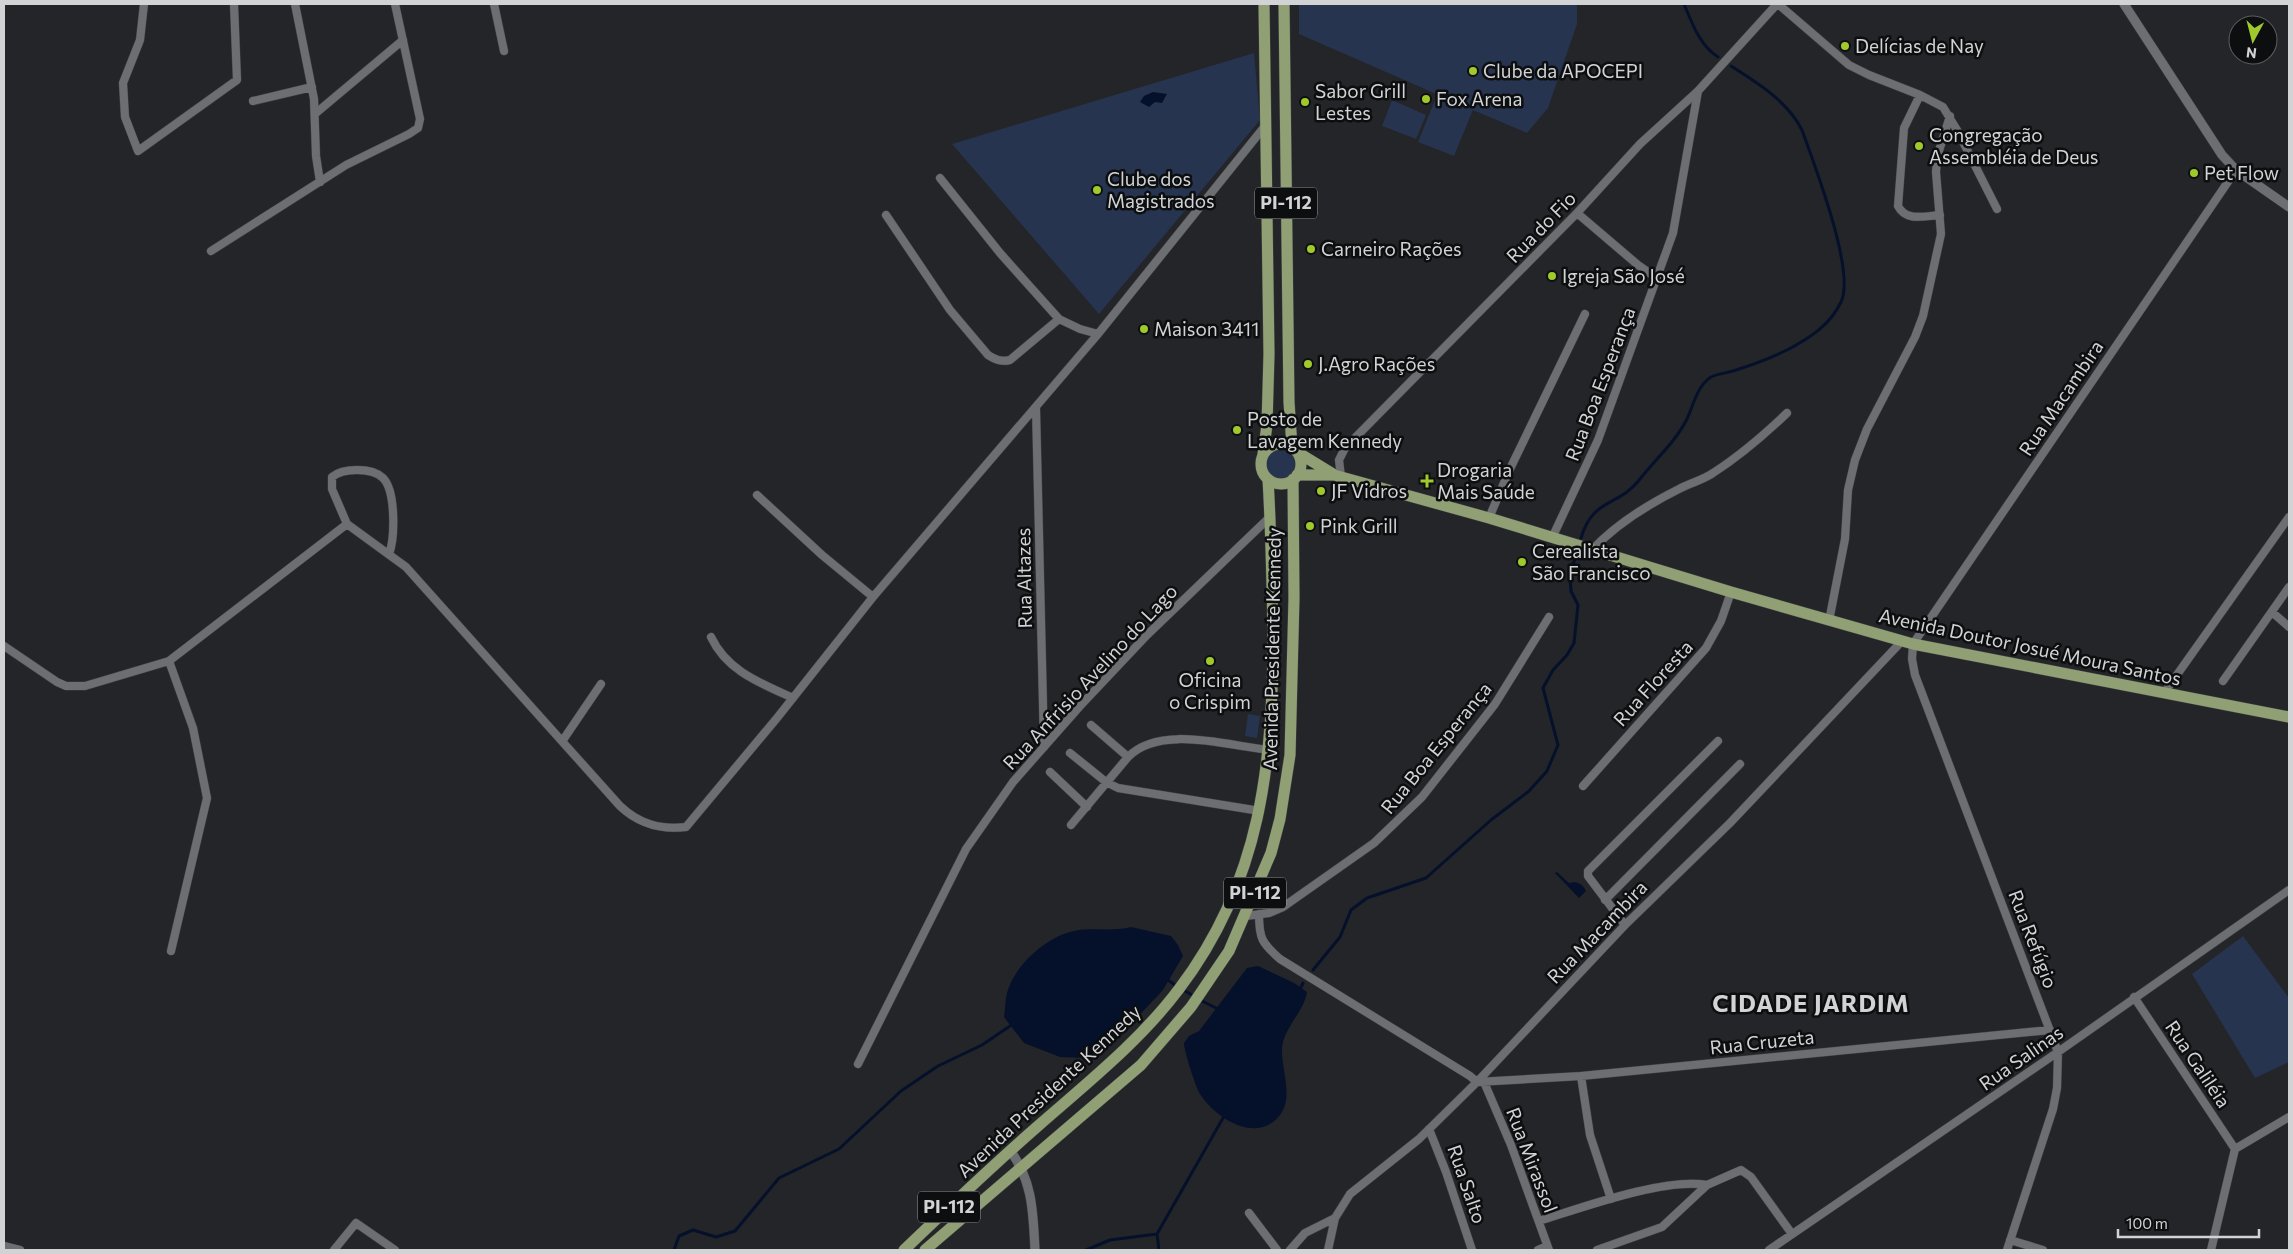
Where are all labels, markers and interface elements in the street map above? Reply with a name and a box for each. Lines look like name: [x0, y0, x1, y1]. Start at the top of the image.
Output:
north arrow: [2228, 15, 2278, 65]
place label: Delícias de Nay: [1855, 34, 1984, 57]
marker: Delícias de Nay: [1839, 40, 1851, 52]
text: N: [2245, 44, 2258, 62]
place label: Clube da APOCEPI: [1483, 59, 1643, 82]
marker: Clube da APOCEPI: [1467, 65, 1479, 77]
place label: Sabor Grill Lestes: [1315, 79, 1406, 124]
place label: Fox Arena: [1436, 87, 1522, 110]
marker: Fox Arena: [1420, 93, 1432, 105]
marker: Sabor Grill Lestes: [1299, 96, 1311, 108]
place label: Congregação Assembléia de Deus: [1929, 123, 2098, 168]
marker: Congregação Assembléia de Deus: [1913, 140, 1925, 152]
place label: Pet Flow: [2204, 161, 2279, 184]
place label: Clube dos Magistrados: [1107, 167, 1215, 212]
marker: Pet Flow: [2188, 167, 2200, 179]
marker: Clube dos Magistrados: [1091, 184, 1103, 196]
street label: Rua do Fio: [1501, 186, 1580, 267]
road number: PI-112: [1255, 188, 1317, 218]
place label: Carneiro Rações: [1321, 237, 1462, 260]
marker: Carneiro Rações: [1305, 243, 1317, 255]
place label: Igreja São José: [1562, 264, 1685, 287]
marker: Igreja São José: [1546, 270, 1558, 282]
street label: Rua Boa Esperança: [1560, 304, 1639, 464]
place label: Maison 3411: [1154, 317, 1259, 340]
marker: Maison 3411: [1138, 323, 1150, 335]
street label: Rua Macambira: [2014, 336, 2108, 460]
place label: J.Agro Rações: [1318, 352, 1435, 375]
marker: J.Agro Rações: [1302, 358, 1314, 370]
place label: Posto de Lavagem Kennedy: [1247, 407, 1402, 452]
marker: Posto de Lavagem Kennedy: [1231, 424, 1243, 436]
place label: Drogaria Mais Saúde: [1437, 458, 1535, 503]
marker: Drogaria Mais Saúde: [1421, 475, 1433, 487]
place label: JF Vidros: [1331, 479, 1407, 502]
marker: JF Vidros: [1315, 485, 1327, 497]
place label: Pink Grill: [1320, 514, 1398, 537]
marker: Pink Grill: [1304, 520, 1316, 532]
street label: Avenida Presidente Kennedy: [1258, 527, 1285, 771]
street label: Rua Altazes: [1011, 528, 1036, 628]
place label: Cerealista São Francisco: [1532, 539, 1651, 584]
marker: Cerealista São Francisco: [1516, 556, 1528, 568]
street label: Rua Anfrisio Avelino do Lago: [998, 579, 1182, 774]
street label: Avenida Doutor Josué Moura Santos: [1877, 603, 2183, 690]
street label: Rua Floresta: [1608, 635, 1697, 730]
marker: Oficina o Crispim: [1204, 655, 1216, 667]
place label: Oficina o Crispim: [1169, 668, 1251, 713]
street label: Rua Boa Esperança: [1375, 677, 1496, 818]
street label: Rua Macambira: [1542, 875, 1651, 988]
road number: PI-112: [1224, 878, 1286, 908]
street label: Rua Refúgio: [2004, 886, 2063, 991]
district label: CIDADE JARDIM: [1712, 988, 1910, 1017]
street label: Avenida Presidente Kennedy: [952, 999, 1145, 1182]
street label: Rua Galiléia: [2161, 1016, 2236, 1112]
street label: Rua Salinas: [1974, 1020, 2067, 1095]
street label: Rua Cruzeta: [1709, 1025, 1815, 1058]
street label: Rua Mirassol: [1502, 1104, 1563, 1216]
street label: Rua Salto: [1443, 1141, 1492, 1226]
road number: PI-112: [918, 1192, 980, 1222]
scale bar: [2118, 1206, 2259, 1238]
text: 100 m: [2126, 1214, 2168, 1232]

